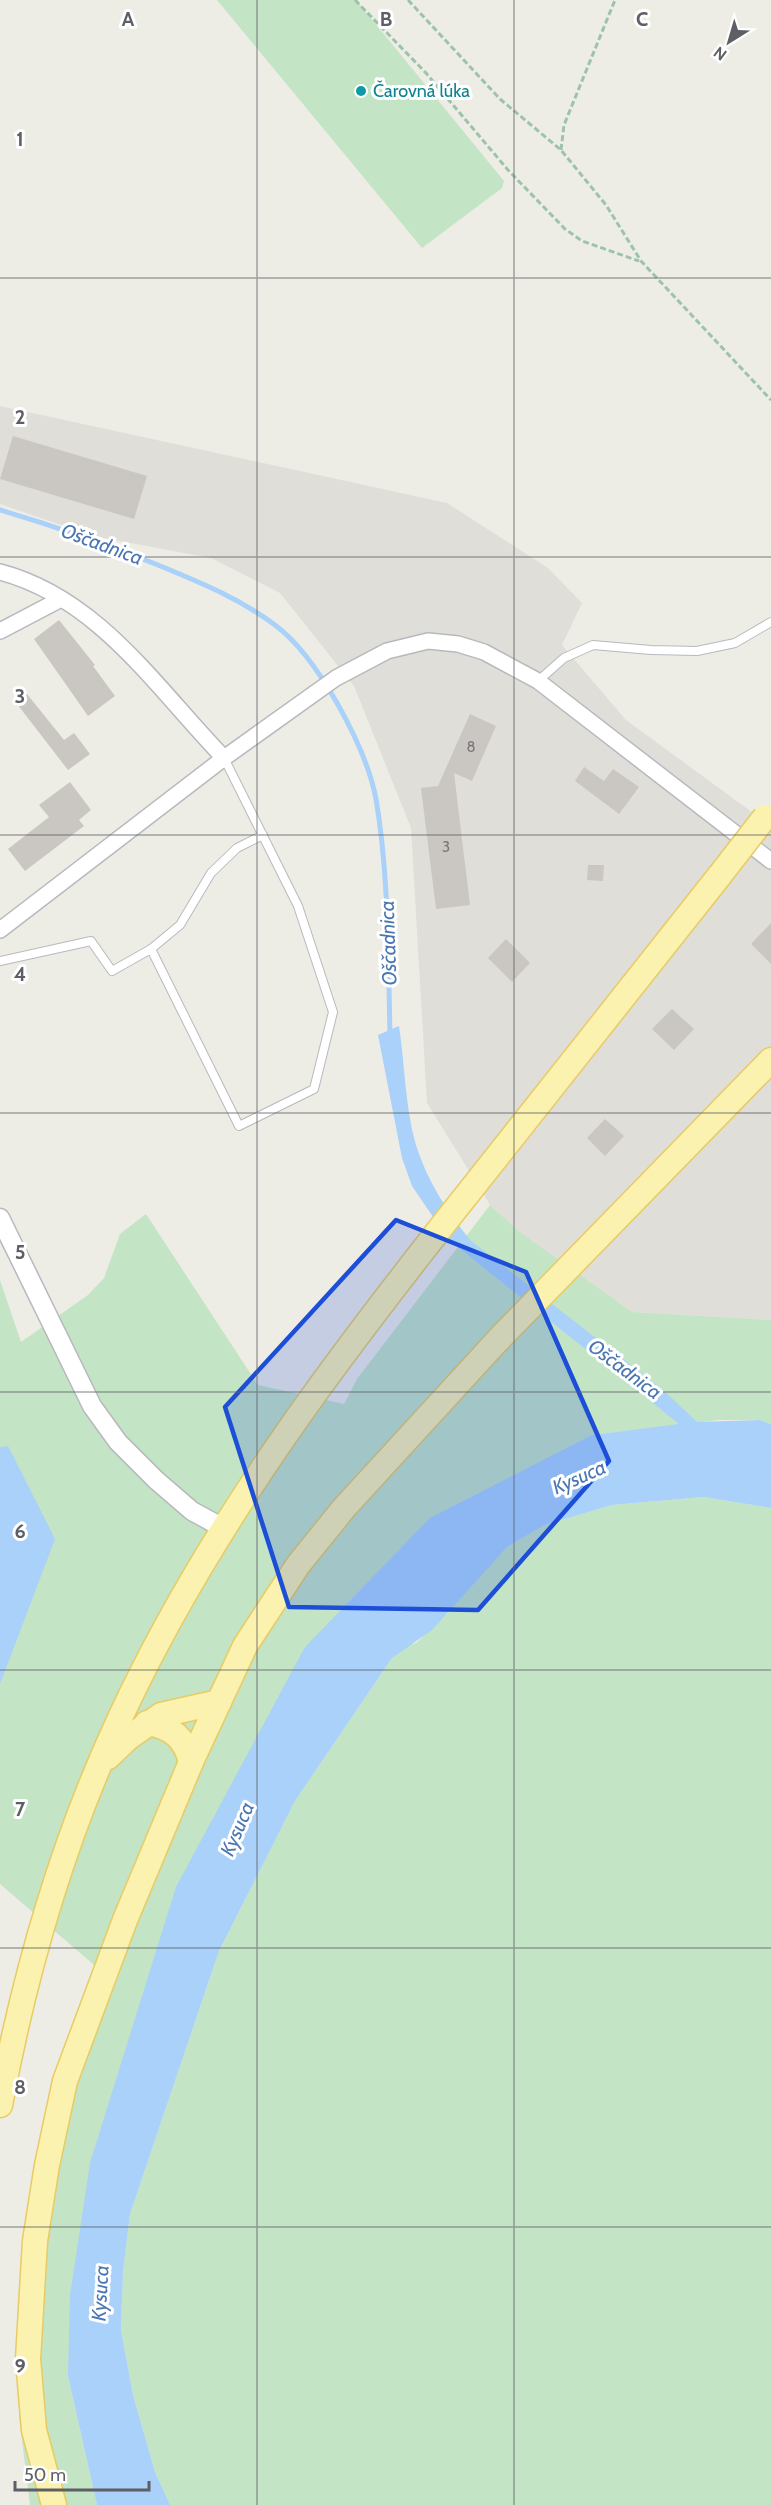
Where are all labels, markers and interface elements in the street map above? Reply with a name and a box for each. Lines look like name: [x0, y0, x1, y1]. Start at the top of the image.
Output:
text: A: [122, 7, 135, 31]
text: B: [380, 7, 392, 31]
text: C: [636, 7, 648, 31]
north arrow: [699, 12, 759, 72]
text: N: [710, 43, 731, 65]
place label: Čarovná lúka: [373, 80, 470, 102]
marker: Čarovná lúka: [354, 84, 368, 98]
text: 1: [16, 127, 24, 151]
text: 2: [15, 405, 25, 429]
water label: Oščadnica: [58, 518, 146, 570]
text: 3: [15, 684, 25, 708]
house number: 8: [466, 738, 476, 756]
house number: 3: [442, 838, 450, 856]
water label: Oščadnica: [375, 900, 401, 986]
text: 4: [14, 962, 26, 986]
text: 5: [15, 1240, 25, 1264]
water label: Oščadnica: [584, 1334, 666, 1404]
water label: Kysuca: [548, 1455, 610, 1499]
text: 6: [14, 1519, 26, 1543]
text: 7: [15, 1797, 26, 1821]
water label: Kysuca: [215, 1798, 259, 1860]
text: 8: [14, 2075, 26, 2099]
water label: Kysuca: [87, 2264, 113, 2322]
text: 9: [14, 2354, 26, 2378]
scale bar: [15, 2454, 148, 2492]
text: 50 m: [24, 2464, 66, 2486]

